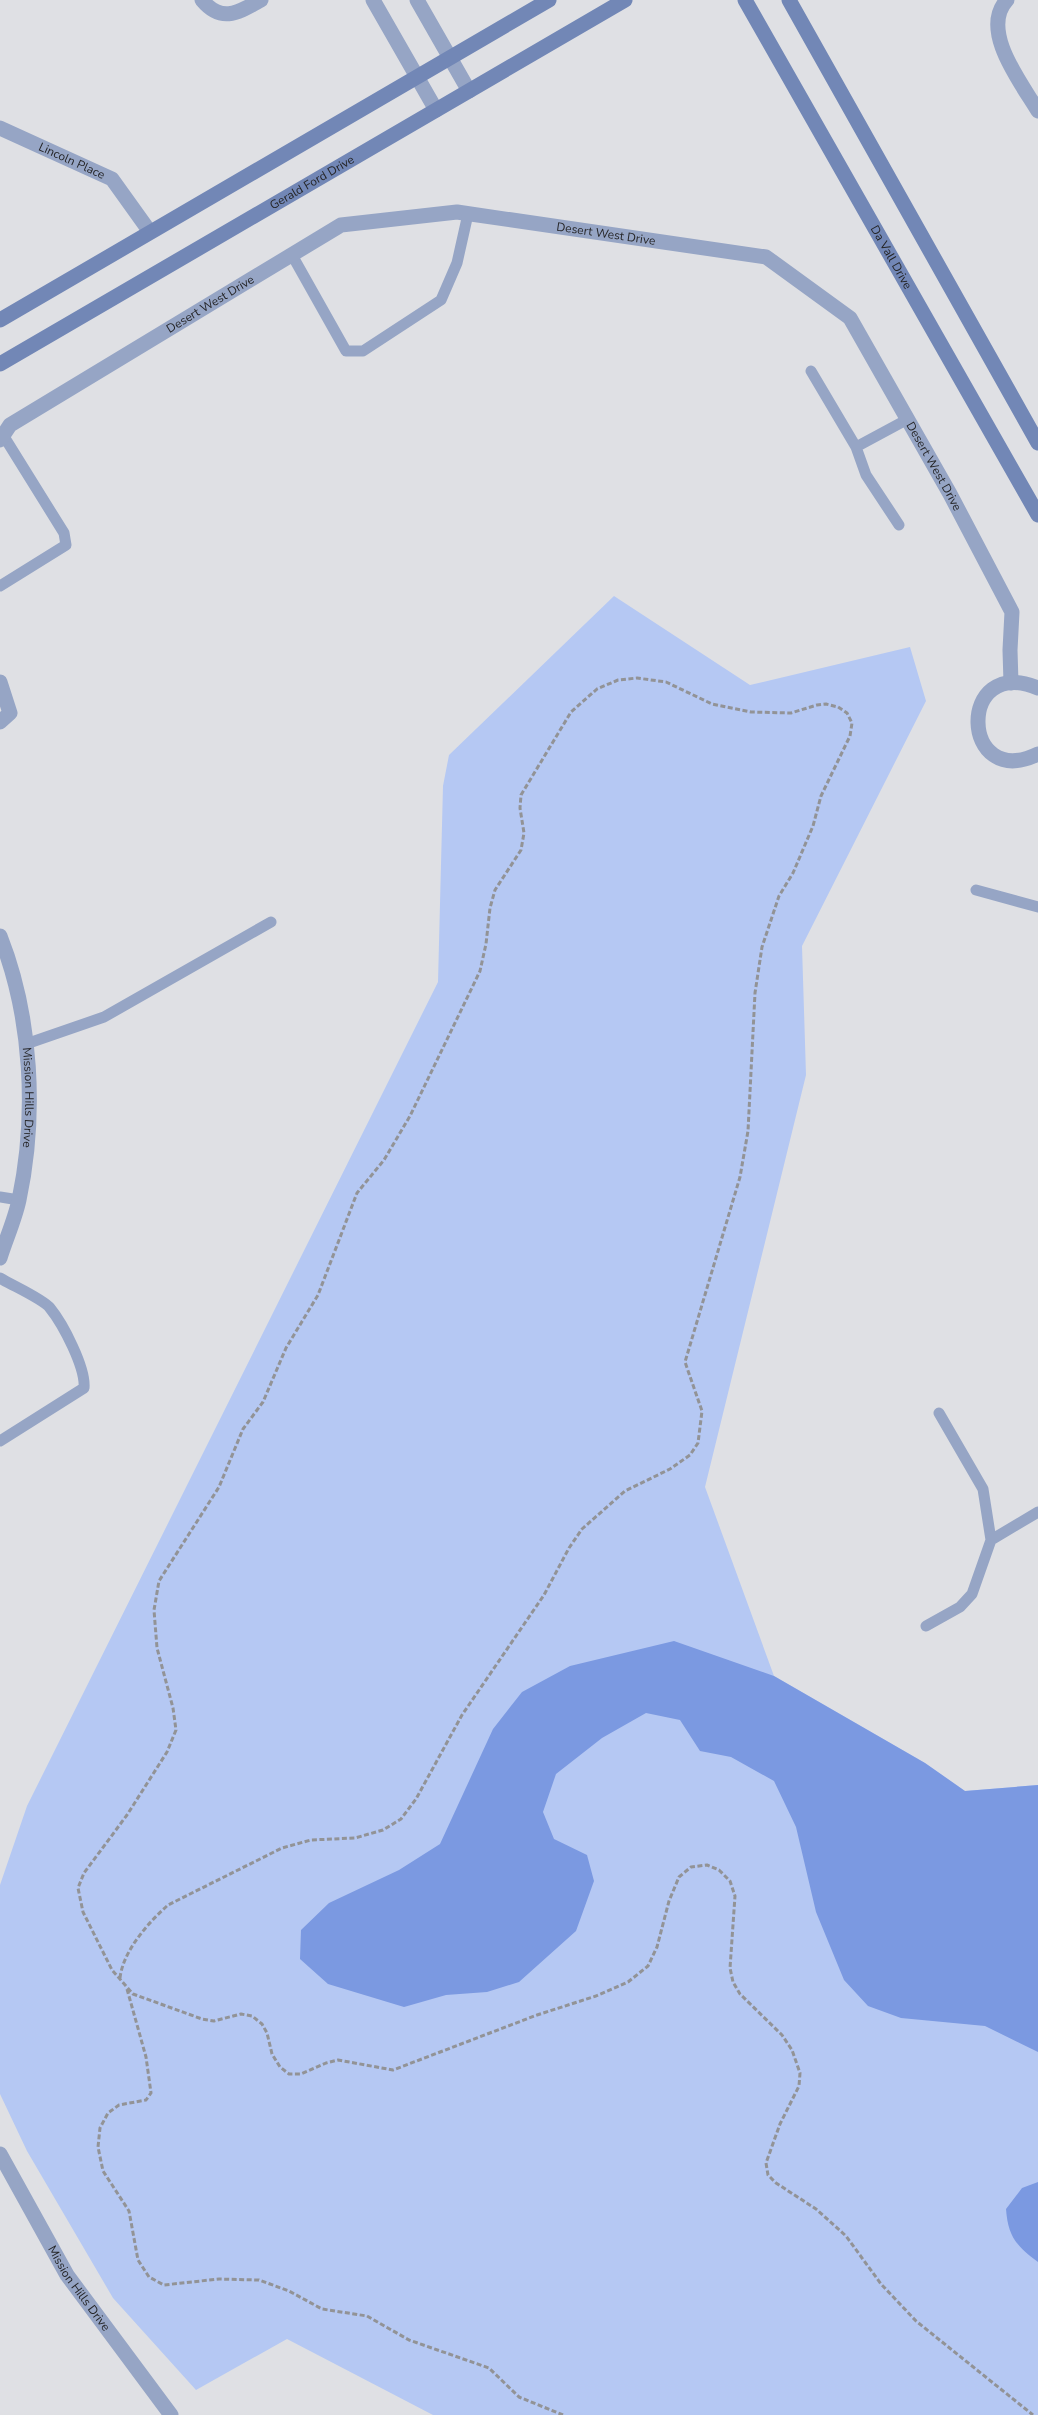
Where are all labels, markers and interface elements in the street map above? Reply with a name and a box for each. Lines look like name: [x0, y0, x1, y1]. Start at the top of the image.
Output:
street label: Lincoln Place: [36, 139, 108, 183]
street label: Gerald Ford Drive: [267, 151, 357, 213]
street label: Desert West Drive: [555, 219, 656, 249]
street label: Da Vall Drive: [867, 222, 916, 292]
street label: Desert West Drive: [163, 271, 257, 337]
street label: Desert West Drive: [903, 419, 965, 514]
street label: Mission Hills Drive: [19, 1047, 37, 1148]
street label: Mission Hills Drive: [44, 2243, 114, 2334]

